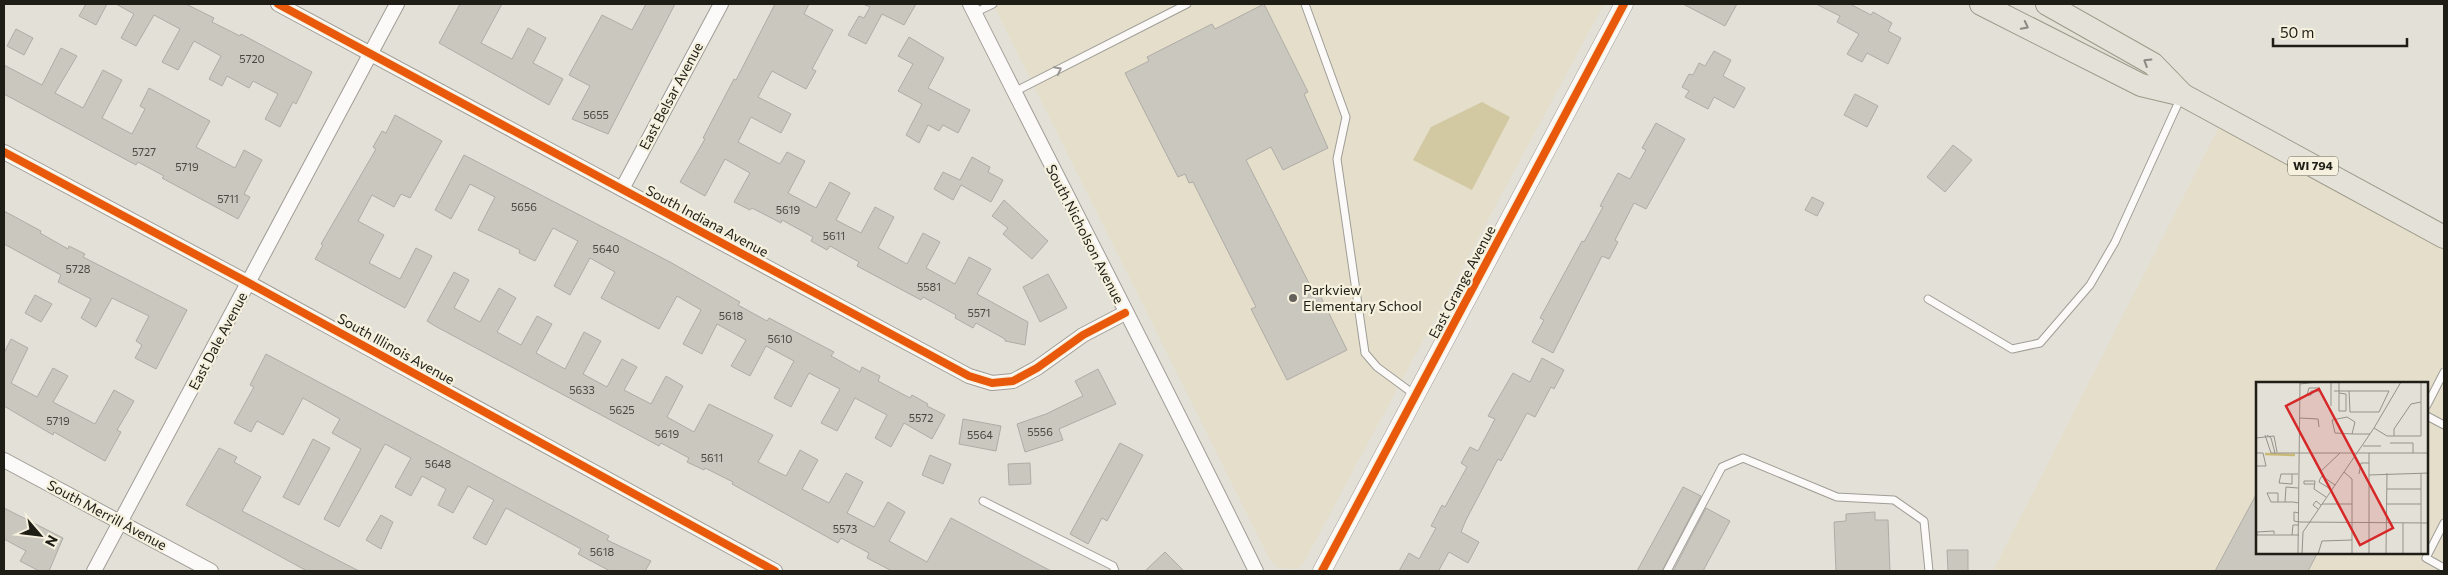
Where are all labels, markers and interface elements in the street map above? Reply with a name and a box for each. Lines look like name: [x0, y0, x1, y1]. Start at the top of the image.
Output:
scale bar: [2273, 15, 2407, 47]
one-way arrow: [2020, 20, 2029, 30]
text: 50 m: [2280, 23, 2314, 41]
street label: East Belsar Avenue: [635, 39, 706, 152]
house number: 5720: [239, 52, 265, 65]
one-way arrow: [2144, 58, 2153, 68]
one-way arrow: [1052, 66, 1061, 76]
house number: 5655: [583, 108, 609, 121]
house number: 5727: [132, 145, 156, 158]
road number: WI 794: [2288, 157, 2338, 176]
house number: 5719: [175, 160, 199, 173]
street label: South Nicholson Avenue: [1043, 161, 1128, 306]
street label: South Indiana Avenue: [643, 181, 771, 260]
house number: 5711: [217, 192, 239, 205]
house number: 5656: [511, 200, 537, 213]
house number: 5619: [776, 203, 801, 216]
street label: East Grange Avenue: [1425, 222, 1499, 341]
house number: 5611: [823, 229, 845, 242]
house number: 5640: [593, 242, 619, 255]
house number: 5728: [66, 262, 91, 275]
house number: 5581: [917, 280, 941, 293]
place label: Parkview Elementary School: [1303, 281, 1422, 314]
street label: East Dale Avenue: [185, 289, 250, 393]
marker: Parkview Elementary School: [1287, 292, 1299, 304]
house number: 5571: [967, 306, 991, 319]
street label: South Illinois Avenue: [335, 309, 458, 388]
house number: 5618: [719, 309, 744, 322]
house number: 5610: [768, 332, 792, 345]
inset map: [2256, 382, 2428, 555]
house number: 5633: [569, 383, 595, 396]
house number: 5625: [609, 403, 635, 416]
house number: 5572: [909, 411, 933, 424]
house number: 5719: [46, 414, 70, 427]
house number: 5556: [1027, 425, 1053, 438]
house number: 5619: [655, 427, 680, 440]
house number: 5564: [967, 428, 993, 441]
house number: 5611: [701, 451, 723, 464]
house number: 5648: [425, 457, 451, 470]
street label: South Merrill Avenue: [45, 476, 170, 553]
north arrow: [15, 510, 65, 560]
house number: 5573: [833, 522, 857, 535]
text: N: [42, 533, 62, 550]
house number: 5618: [590, 545, 615, 558]

